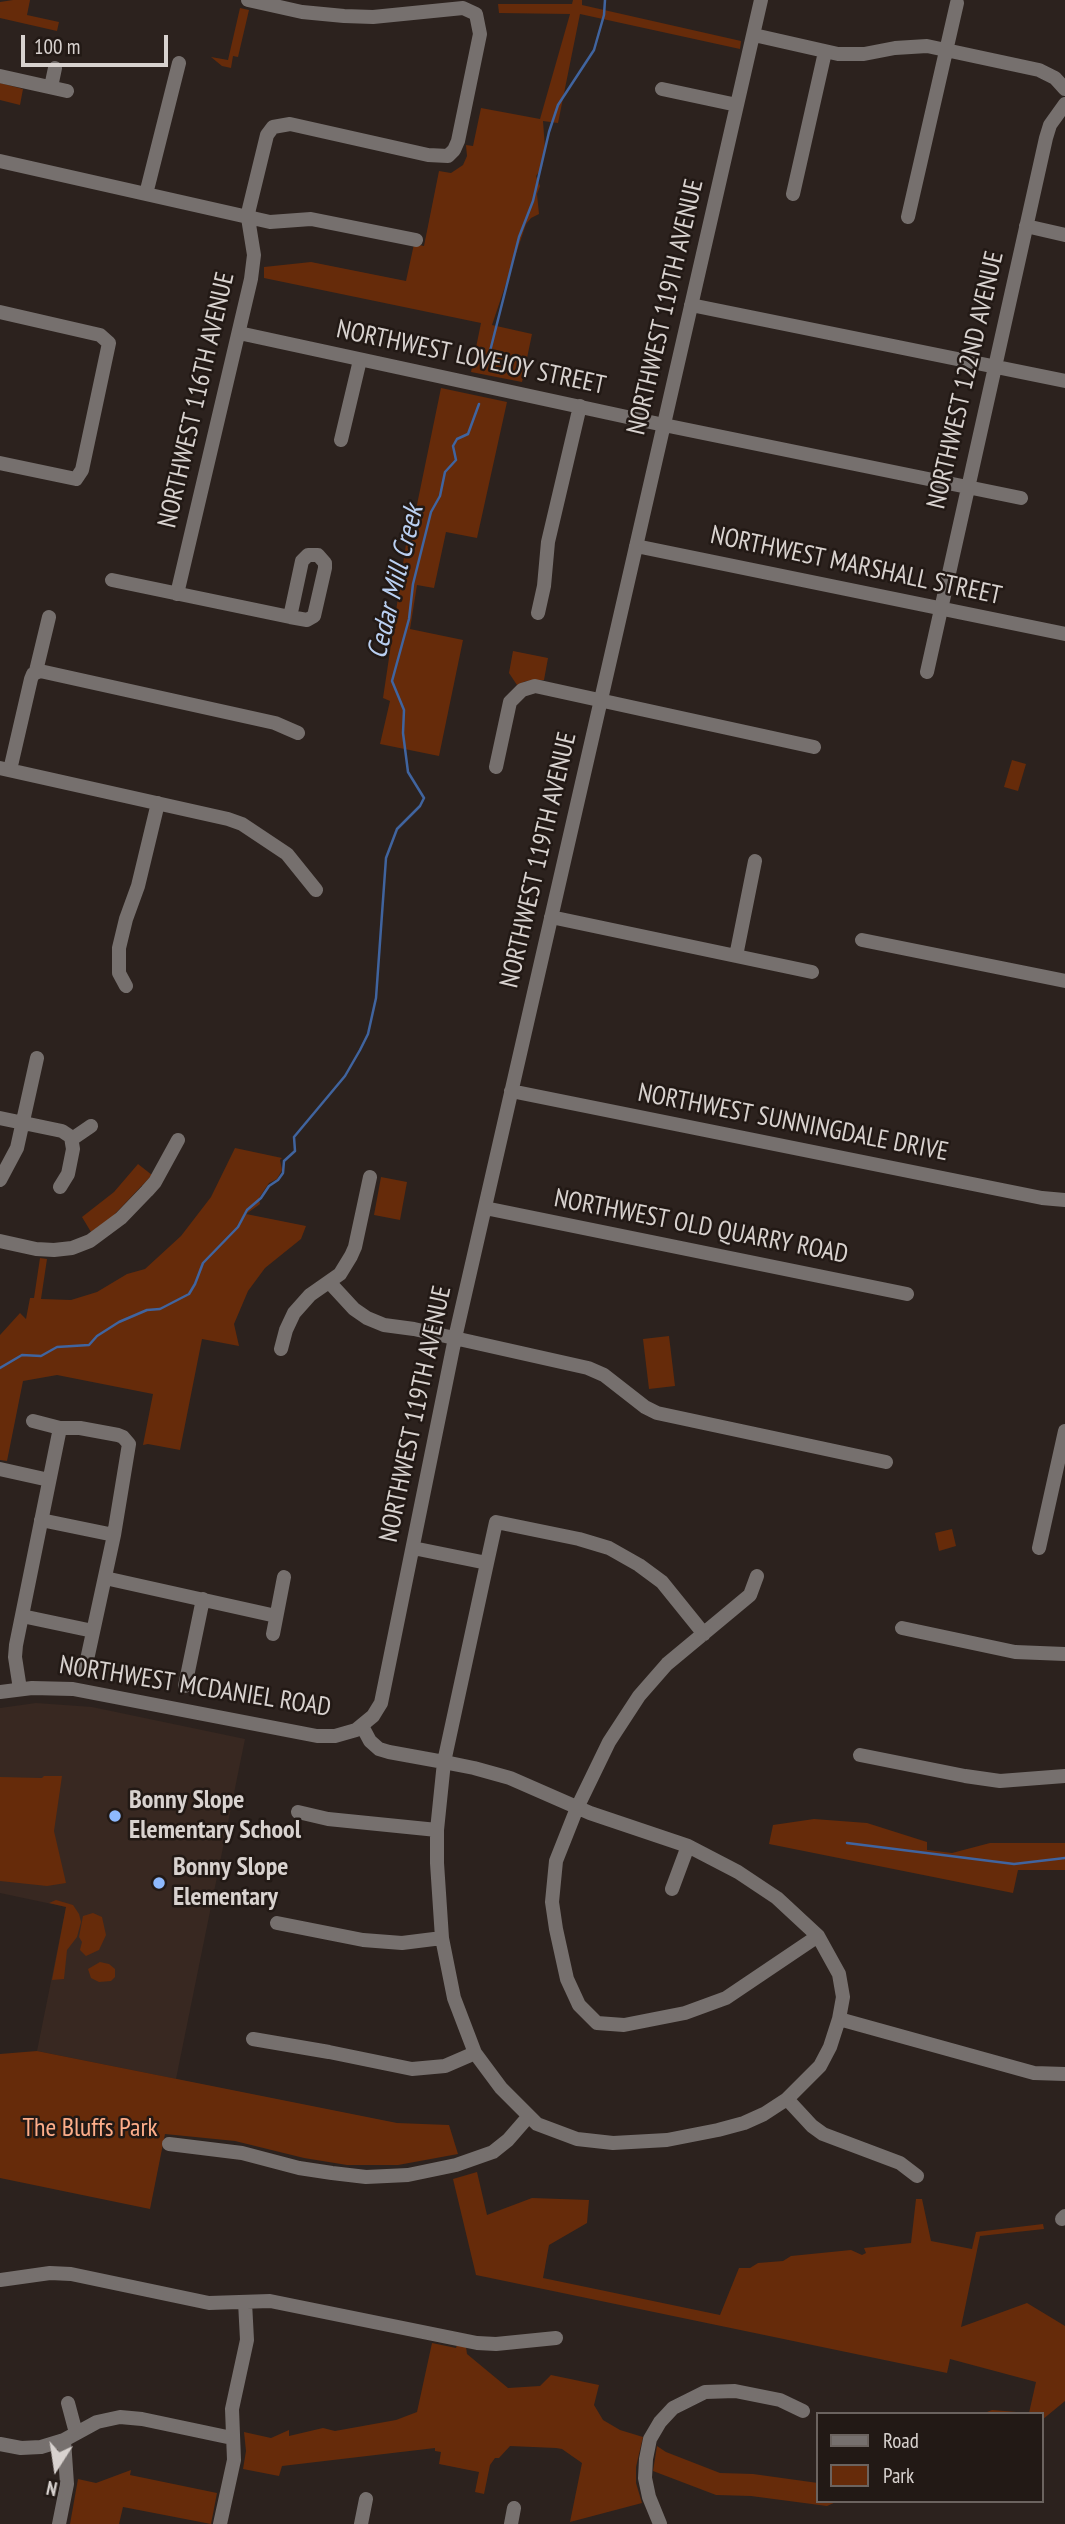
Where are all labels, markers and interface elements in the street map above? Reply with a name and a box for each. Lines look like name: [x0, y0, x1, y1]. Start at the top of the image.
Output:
scale bar: [24, 21, 172, 65]
text: 100 m: [34, 33, 80, 60]
street label: NORTHWEST 119TH AVENUE: [621, 176, 711, 438]
street label: NORTHWEST 122ND AVENUE: [921, 248, 1011, 512]
street label: NORTHWEST 116TH AVENUE: [152, 269, 242, 531]
street label: NORTHWEST LOVEJOY STREET: [334, 314, 608, 402]
water label: Cedar Mill Creek: [361, 502, 431, 662]
street label: NORTHWEST MARSHALL STREET: [708, 520, 1004, 612]
street label: NORTHWEST 119TH AVENUE: [494, 729, 584, 991]
street label: NORTHWEST SUNNINGDALE DRIVE: [635, 1078, 951, 1168]
street label: NORTHWEST OLD QUARRY ROAD: [551, 1183, 851, 1271]
street label: NORTHWEST 119TH AVENUE: [374, 1283, 458, 1545]
street label: NORTHWEST MCDANIEL ROAD: [57, 1650, 333, 1724]
place label: Bonny Slope Elementary School: [129, 1785, 301, 1846]
marker: Bonny Slope Elementary School: [107, 1808, 123, 1824]
place label: Bonny Slope Elementary: [173, 1852, 288, 1913]
marker: Bonny Slope Elementary: [151, 1875, 167, 1891]
park label: The Bluffs Park: [22, 2113, 158, 2145]
legend: [816, 2412, 1044, 2503]
text: Road: [883, 2427, 919, 2454]
north arrow: [21, 2433, 91, 2503]
text: Park: [883, 2462, 914, 2489]
text: N: [44, 2476, 59, 2501]

